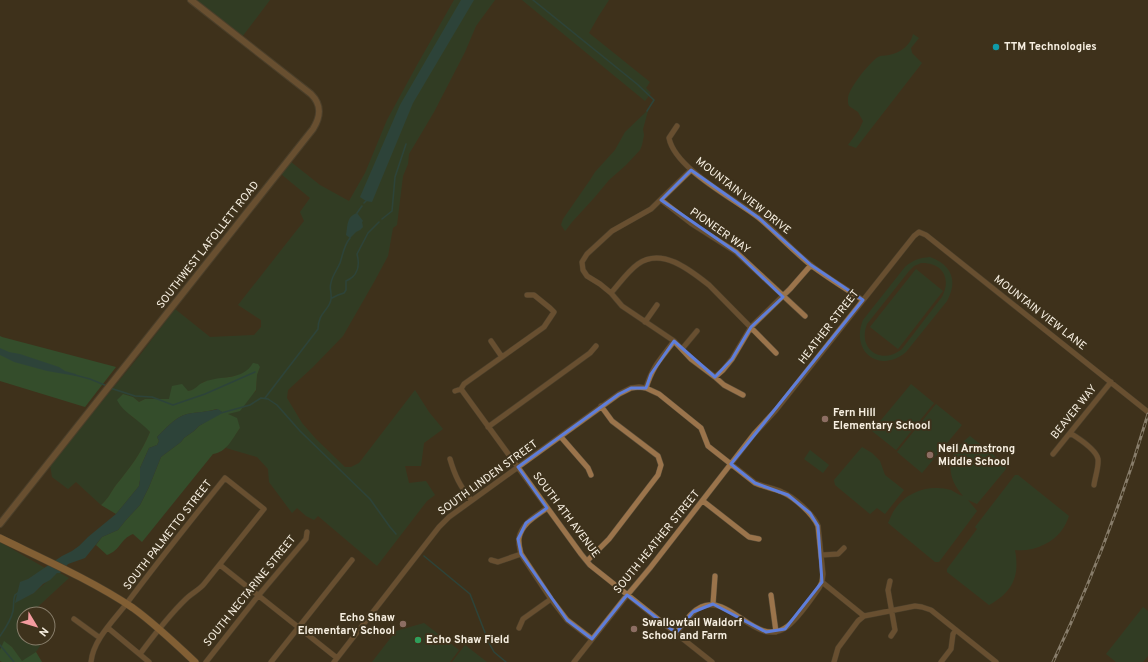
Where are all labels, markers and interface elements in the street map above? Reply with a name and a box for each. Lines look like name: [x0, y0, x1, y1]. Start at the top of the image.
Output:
place label: TTM Technologies: [1004, 40, 1097, 54]
marker: TTM Technologies: [991, 42, 1001, 52]
street label: MOUNTAIN VIEW DRIVE: [692, 154, 794, 238]
street label: SOUTHWEST LAFOLLETT ROAD: [154, 178, 262, 312]
street label: PIONEER WAY: [687, 205, 753, 257]
street label: MOUNTAIN VIEW LANE: [991, 272, 1089, 354]
street label: HEATHER STREET: [796, 287, 862, 367]
street label: BEAVER WAY: [1048, 382, 1100, 442]
place label: Fern Hill Elementary School: [833, 406, 930, 433]
marker: Fern Hill Elementary School: [820, 414, 830, 424]
street label: SOUTH LINDEN STREET: [435, 437, 541, 519]
place label: Neil Armstrong Middle School: [938, 442, 1015, 469]
marker: Neil Armstrong Middle School: [925, 450, 935, 460]
street label: SOUTH 4TH AVENUE: [529, 469, 603, 561]
street label: SOUTH PALMETTO STREET: [121, 477, 215, 593]
street label: SOUTH HEATHER STREET: [611, 487, 703, 597]
street label: SOUTH NECTARINE STREET: [201, 533, 299, 649]
north arrow: [16, 606, 56, 646]
place label: Echo Shaw Elementary School: [298, 611, 395, 638]
place label: Swallowtail Waldorf School and Farm: [642, 616, 742, 643]
marker: Echo Shaw Elementary School: [398, 619, 408, 629]
text: N: [35, 624, 51, 639]
marker: Swallowtail Waldorf School and Farm: [629, 624, 639, 634]
place label: Echo Shaw Field: [426, 633, 509, 647]
marker: Echo Shaw Field: [413, 635, 423, 645]

